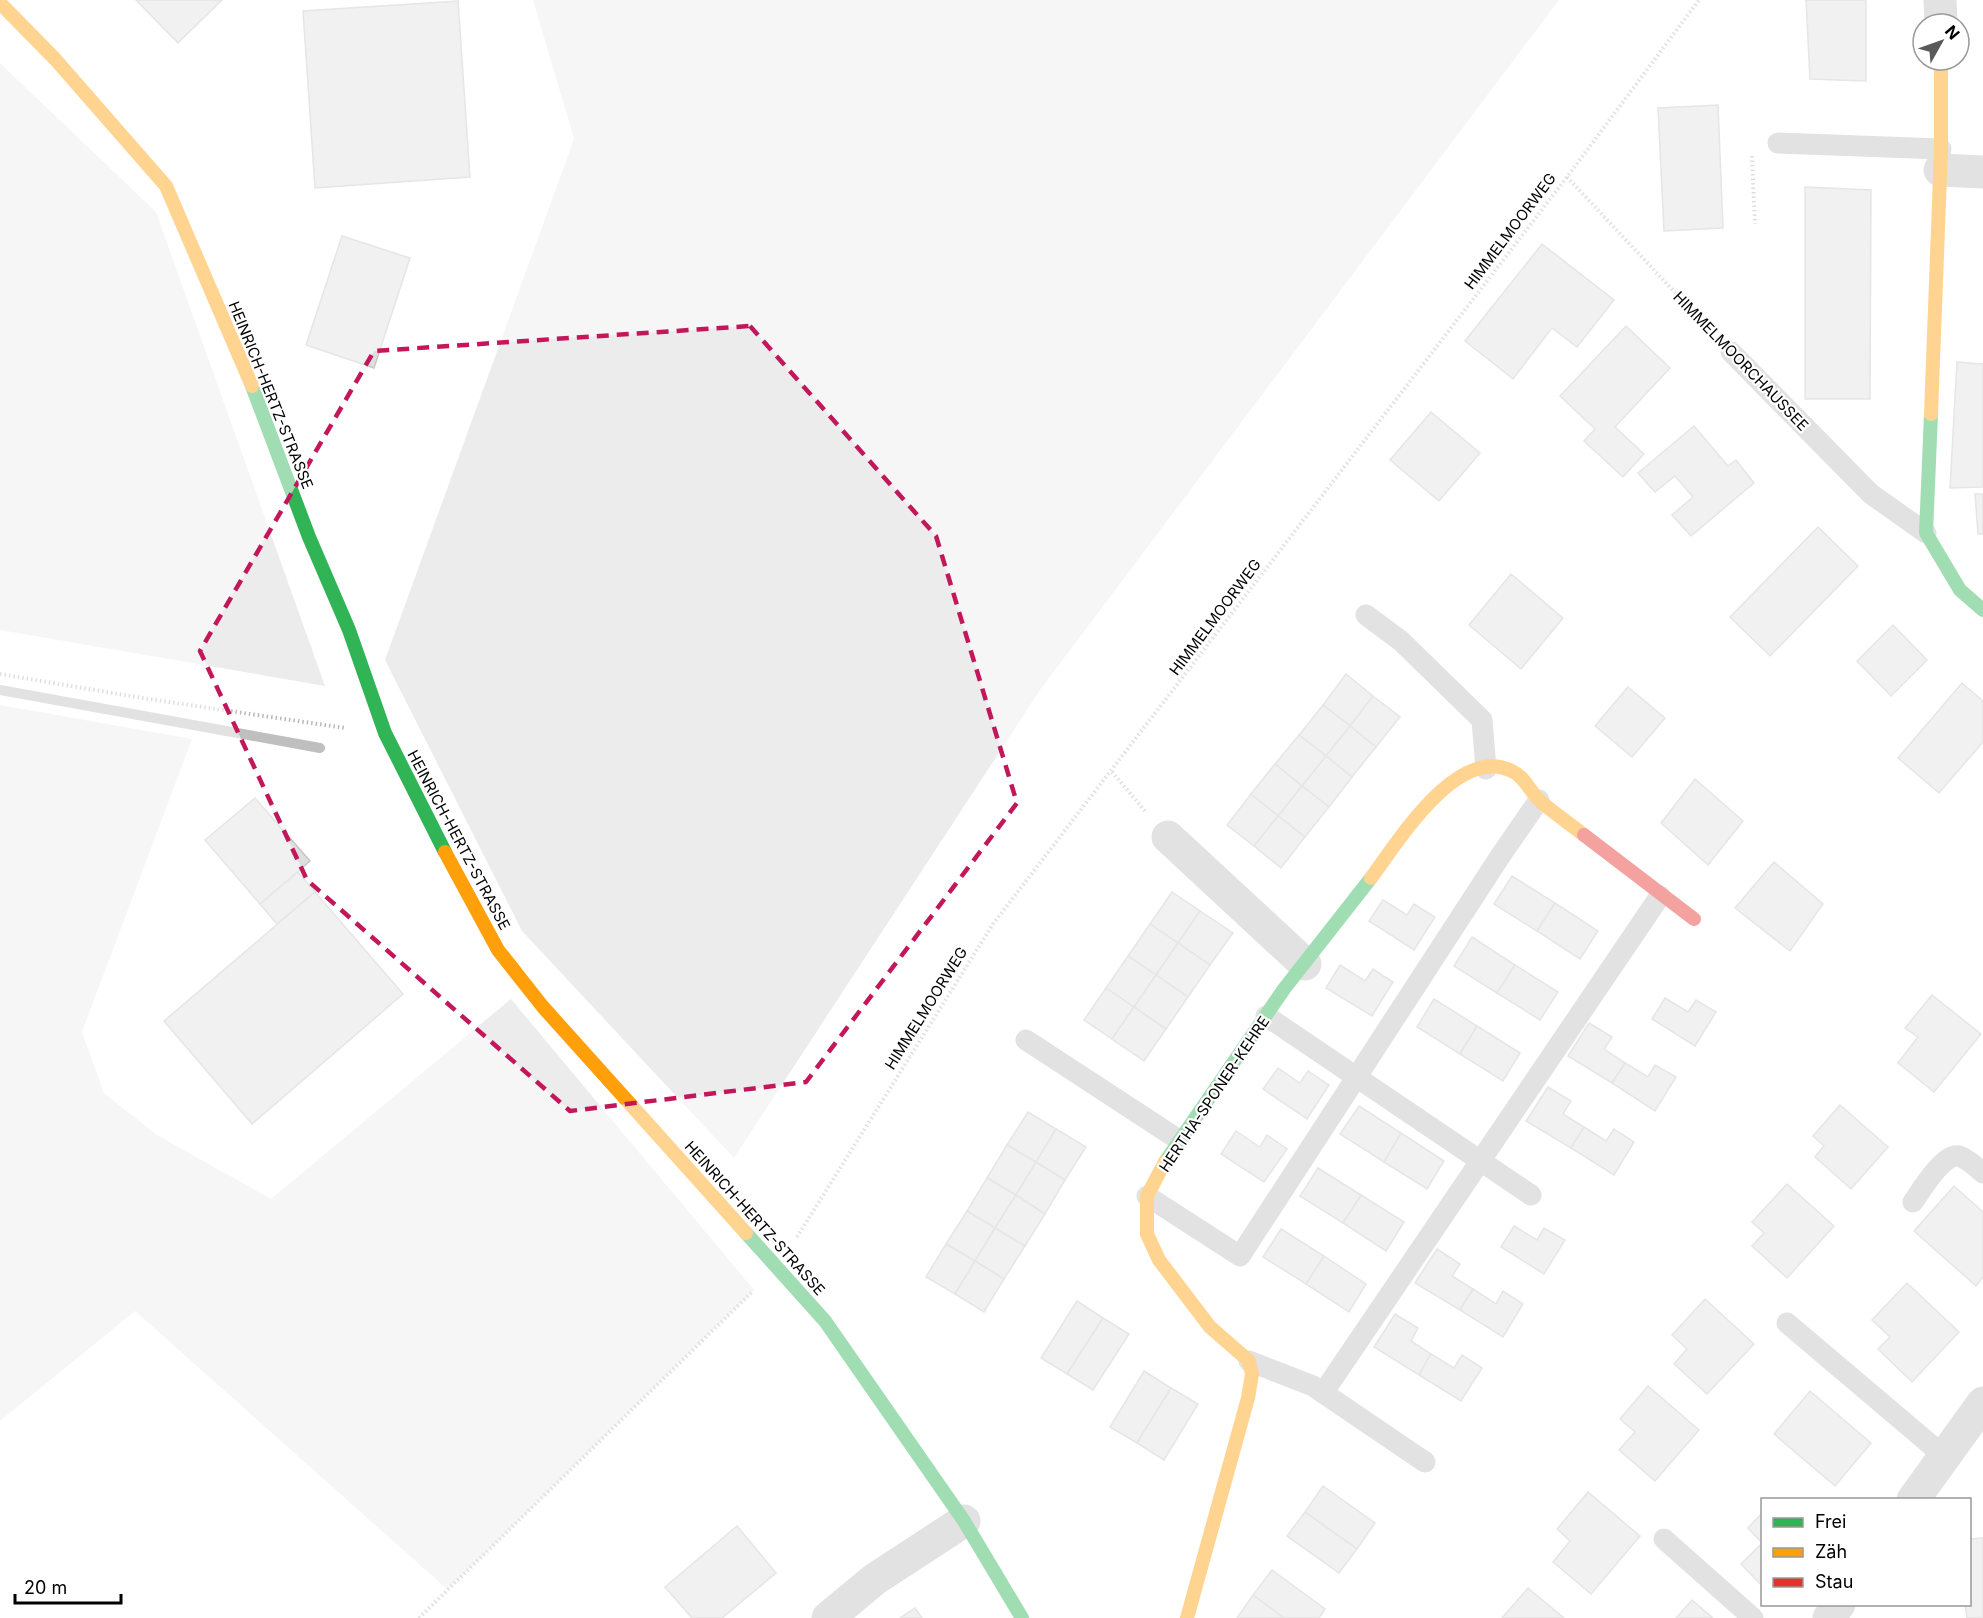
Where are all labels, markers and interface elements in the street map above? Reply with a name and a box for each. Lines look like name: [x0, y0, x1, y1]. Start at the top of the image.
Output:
north arrow: [1911, 12, 1971, 72]
text: N: [1941, 21, 1964, 43]
street label: HIMMELMOORWEG: [1460, 169, 1560, 293]
street label: HIMMELMOORCHAUSSEE: [1669, 287, 1813, 435]
street label: HEINRICH-HERTZ-STRASSE: [225, 298, 317, 492]
street label: HIMMELMOORWEG: [1165, 555, 1265, 679]
street label: HEINRICH-HERTZ-STRASSE: [403, 747, 515, 933]
street label: HIMMELMOORWEG: [881, 943, 971, 1073]
street label: HERTHA-SPONER-KEHRE: [1155, 1012, 1273, 1176]
street label: HEINRICH-HERTZ-STRASSE: [681, 1137, 829, 1299]
legend: [1761, 1498, 1971, 1606]
text: Frei: [1815, 1511, 1846, 1532]
text: Zäh: [1815, 1541, 1847, 1562]
scale bar: [15, 1567, 122, 1605]
text: Stau: [1815, 1571, 1853, 1592]
text: 20 m: [24, 1577, 67, 1598]

